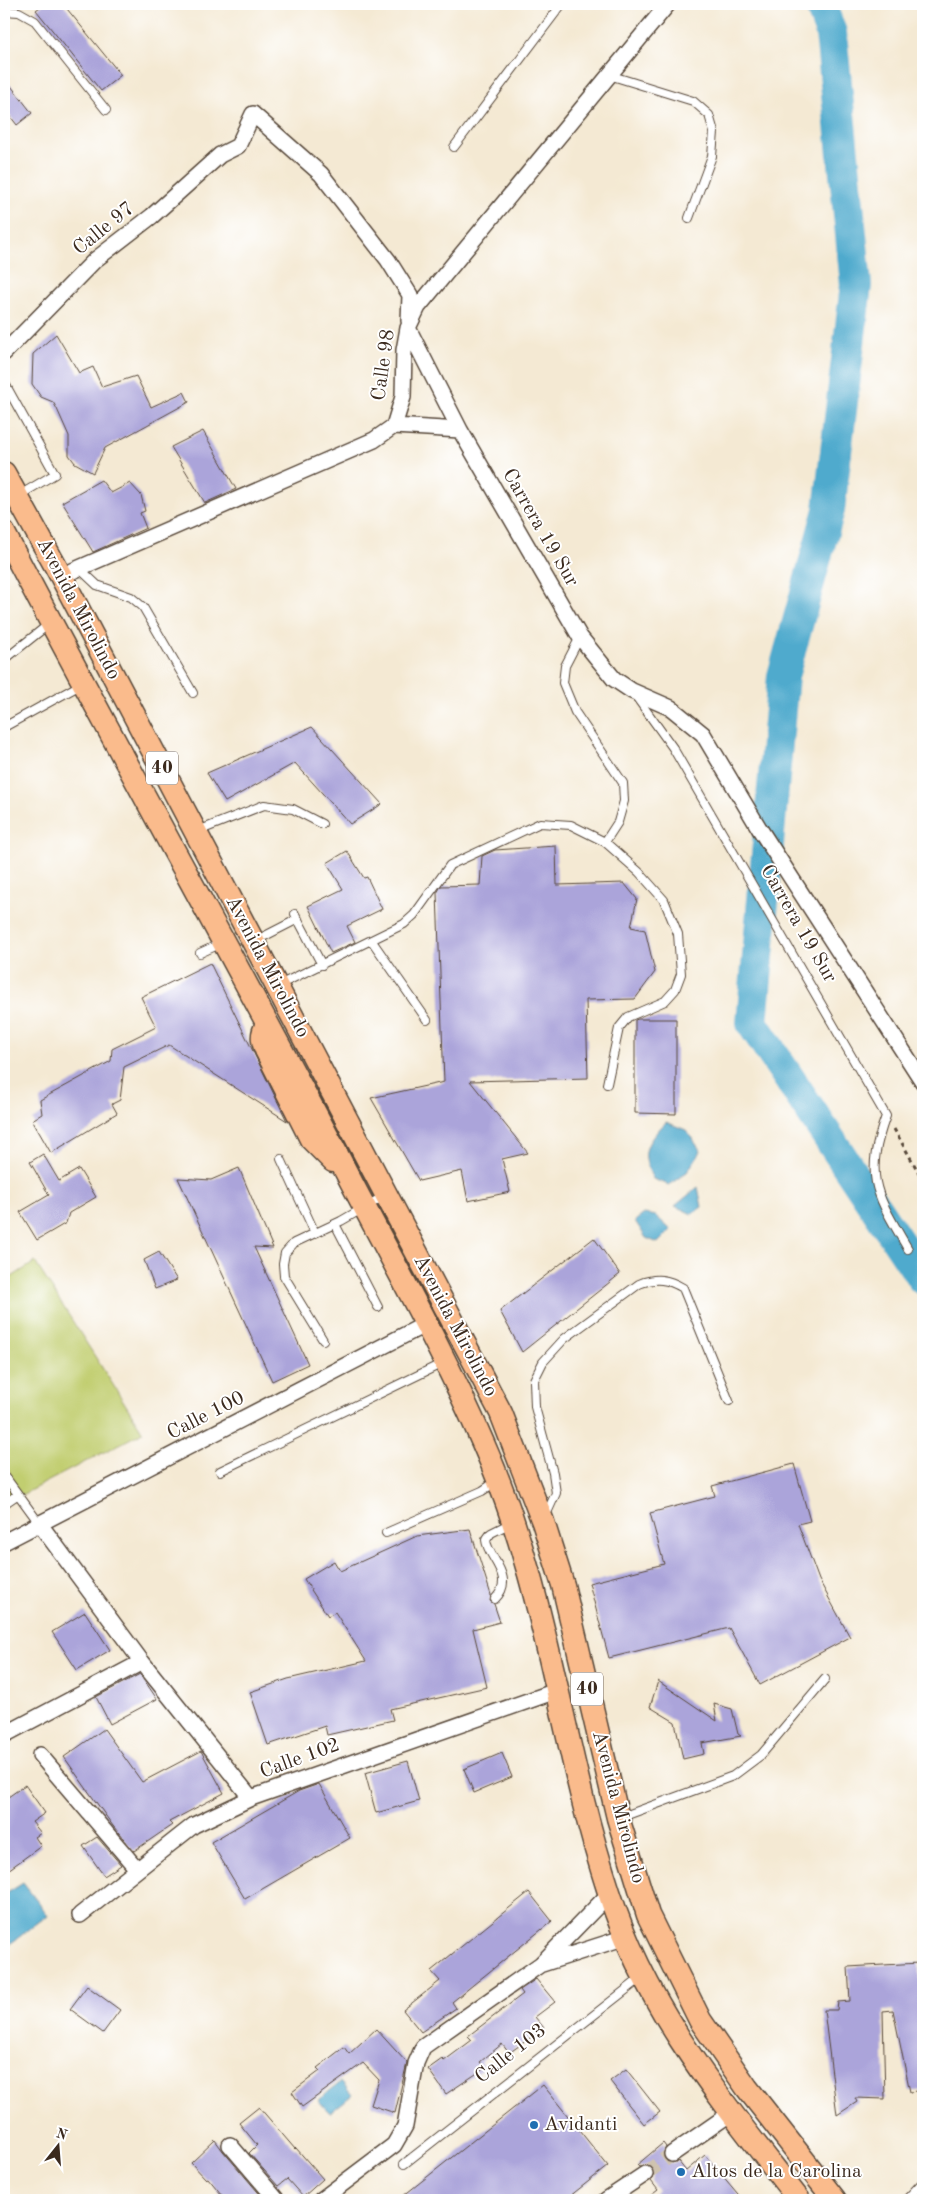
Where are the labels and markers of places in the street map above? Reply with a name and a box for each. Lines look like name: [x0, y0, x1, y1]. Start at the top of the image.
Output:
place label: Avidanti: [544, 2115, 618, 2135]
marker: Avidanti: [528, 2119, 540, 2131]
place label: Altos de la Carolina: [691, 2162, 862, 2182]
marker: Altos de la Carolina: [675, 2166, 687, 2178]

